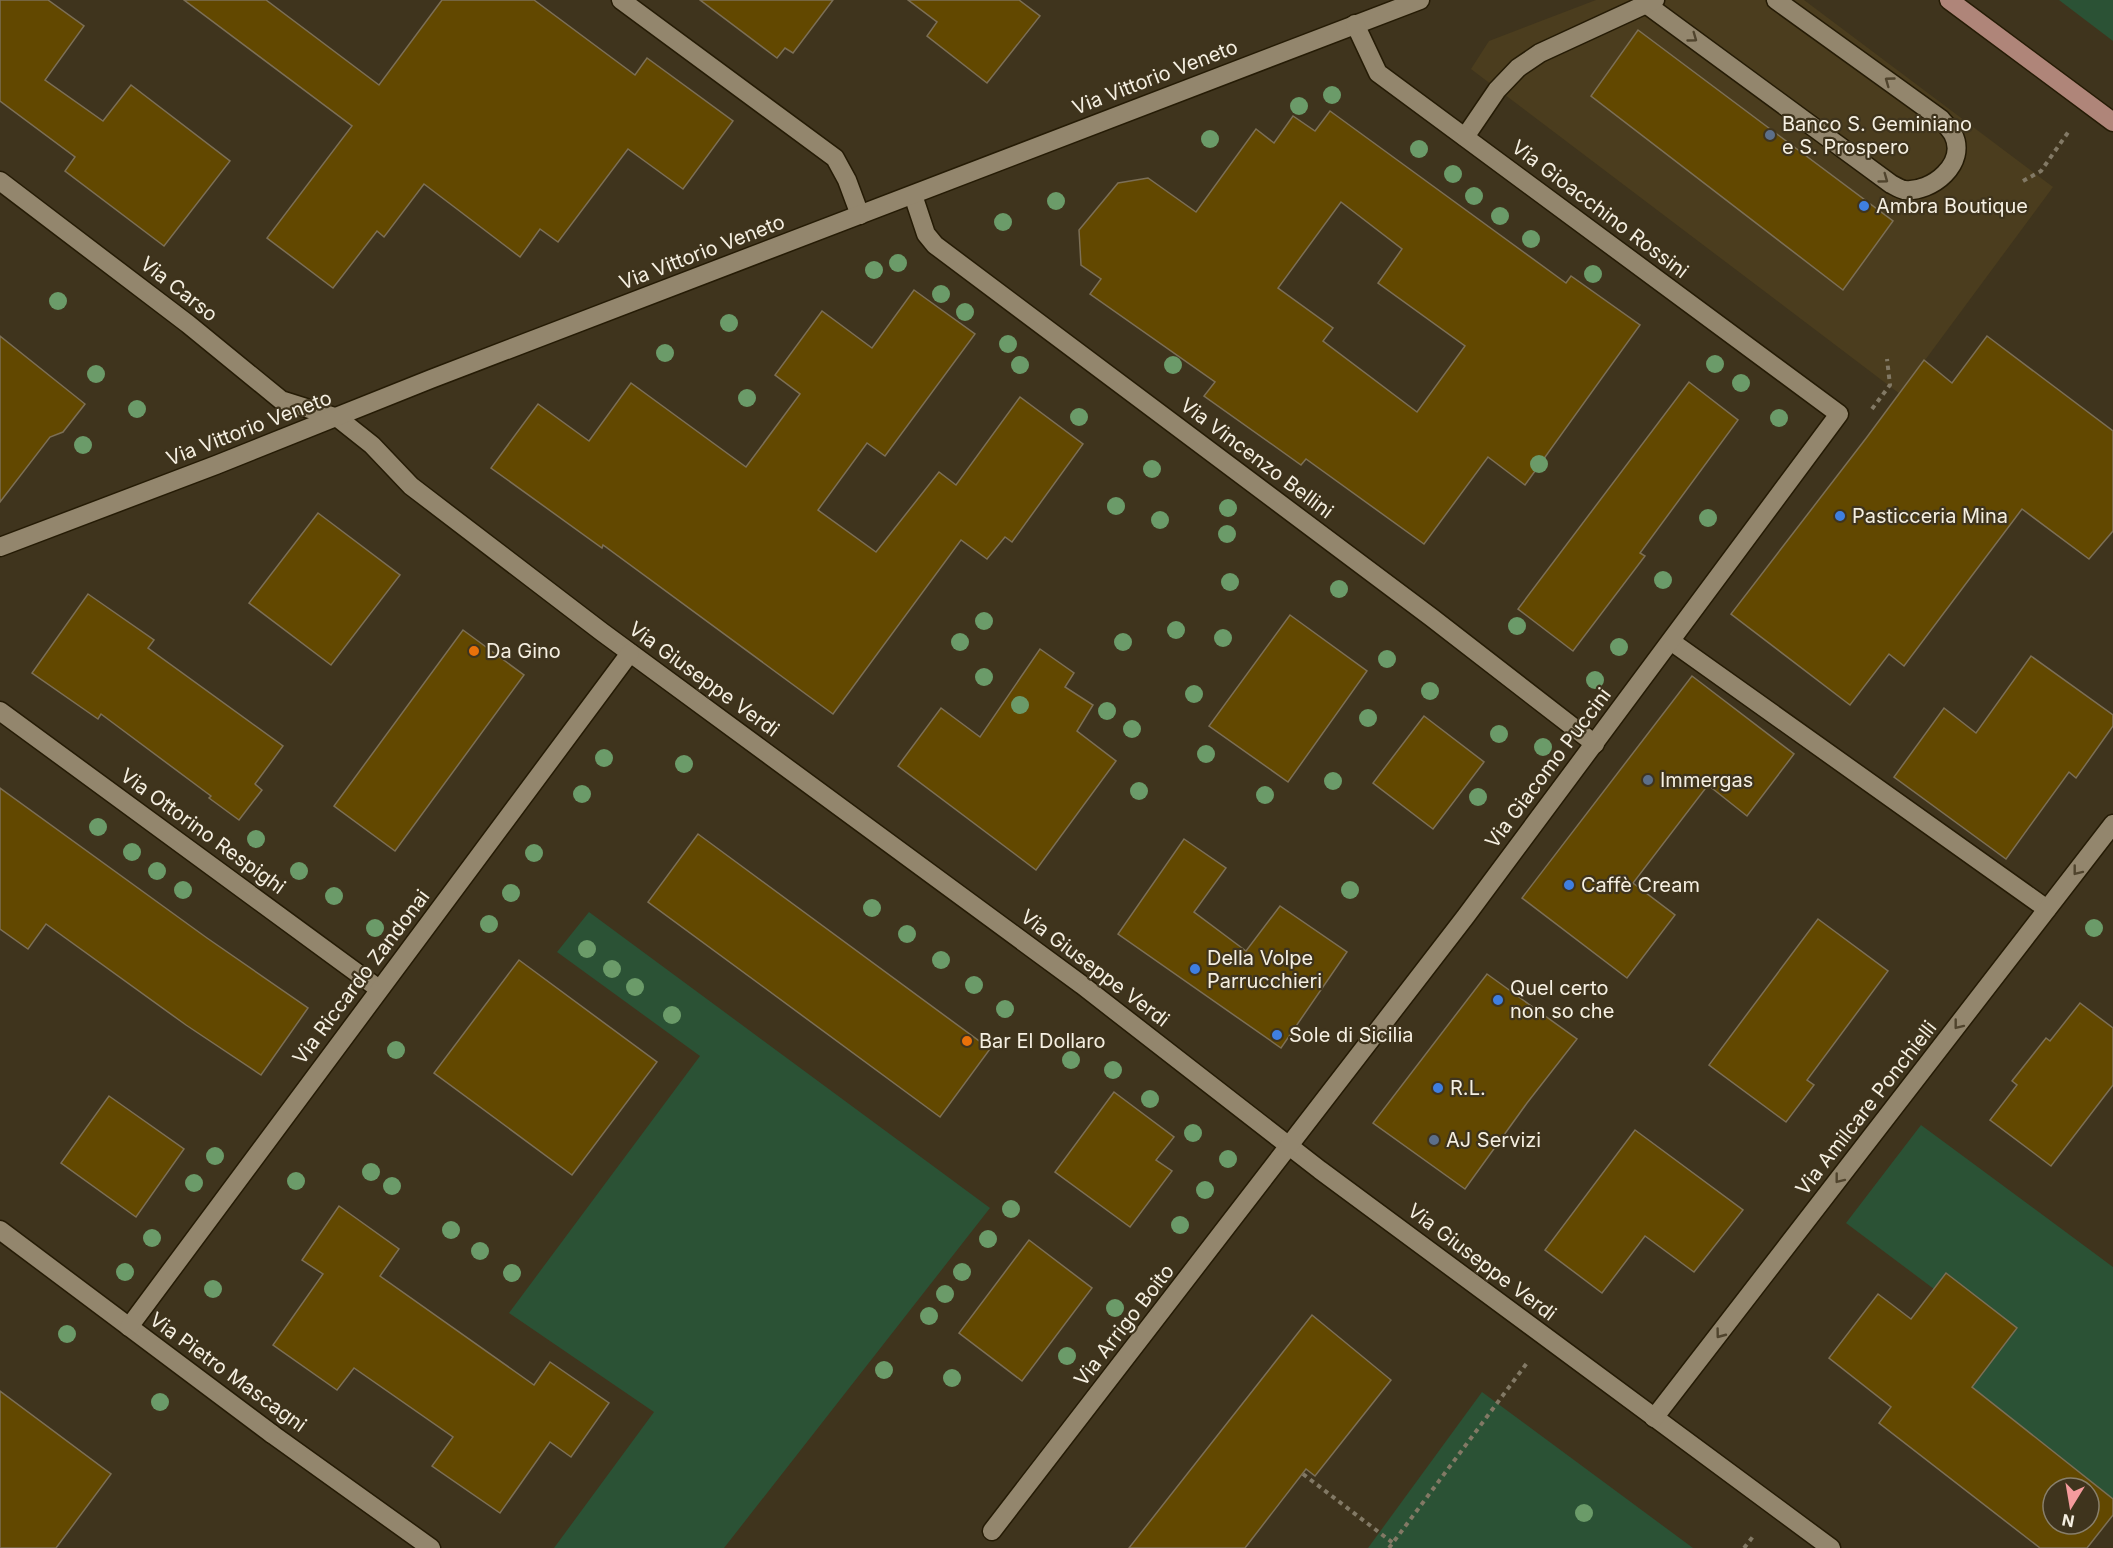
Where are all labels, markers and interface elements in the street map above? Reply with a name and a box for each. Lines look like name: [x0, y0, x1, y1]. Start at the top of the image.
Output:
one-way arrow: [1687, 31, 1698, 42]
street label: Via Vittorio Veneto: [1069, 34, 1241, 120]
one-way arrow: [1884, 78, 1895, 89]
place label: Banco S. Geminiano e S. Prospero: [1782, 112, 1972, 159]
marker: Banco S. Geminiano e S. Prospero: [1763, 128, 1777, 142]
street label: Via Gioacchino Rossini: [1507, 135, 1693, 283]
one-way arrow: [1878, 172, 1889, 183]
place label: Ambra Boutique: [1876, 194, 2028, 218]
marker: Ambra Boutique: [1857, 199, 1871, 213]
street label: Via Vittorio Veneto: [616, 209, 788, 295]
street label: Via Carso: [136, 251, 222, 327]
street label: Via Vittorio Veneto: [163, 385, 335, 471]
street label: Via Vincenzo Bellini: [1176, 393, 1338, 523]
place label: Pasticceria Mina: [1852, 504, 2008, 528]
marker: Pasticceria Mina: [1833, 509, 1847, 523]
street label: Via Giuseppe Verdi: [624, 616, 784, 742]
place label: Da Gino: [486, 639, 561, 663]
marker: Da Gino: [467, 644, 481, 658]
street label: Via Giacomo Puccini: [1480, 683, 1616, 853]
street label: Via Ottorino Respighi: [116, 763, 290, 899]
place label: Immergas: [1660, 768, 1753, 792]
marker: Immergas: [1641, 773, 1655, 787]
one-way arrow: [2074, 864, 2085, 875]
place label: Caffè Cream: [1581, 873, 1700, 897]
marker: Caffè Cream: [1562, 878, 1576, 892]
street label: Via Riccardo Zandonai: [288, 885, 434, 1069]
street label: Via Giuseppe Verdi: [1016, 904, 1174, 1032]
place label: Della Volpe Parrucchieri: [1207, 946, 1322, 993]
marker: Della Volpe Parrucchieri: [1188, 962, 1202, 976]
place label: Quel certo non so che: [1510, 976, 1614, 1023]
marker: Quel certo non so che: [1491, 993, 1505, 1007]
street label: Via Amilcare Ponchielli: [1790, 1016, 1942, 1200]
one-way arrow: [1954, 1018, 1965, 1029]
place label: Sole di Sicilia: [1289, 1023, 1414, 1047]
marker: Sole di Sicilia: [1270, 1028, 1284, 1042]
place label: Bar El Dollaro: [979, 1029, 1106, 1053]
marker: Bar El Dollaro: [960, 1034, 974, 1048]
place label: R.L.: [1450, 1076, 1486, 1100]
marker: R.L.: [1431, 1081, 1445, 1095]
place label: AJ Servizi: [1446, 1128, 1541, 1152]
marker: AJ Servizi: [1427, 1133, 1441, 1147]
one-way arrow: [1835, 1173, 1846, 1184]
street label: Via Giuseppe Verdi: [1403, 1198, 1561, 1326]
street label: Via Arrigo Boito: [1069, 1259, 1179, 1391]
street label: Via Pietro Mascagni: [145, 1307, 311, 1437]
one-way arrow: [1717, 1327, 1728, 1338]
north arrow: [2041, 1476, 2101, 1536]
text: N: [2060, 1510, 2076, 1532]

